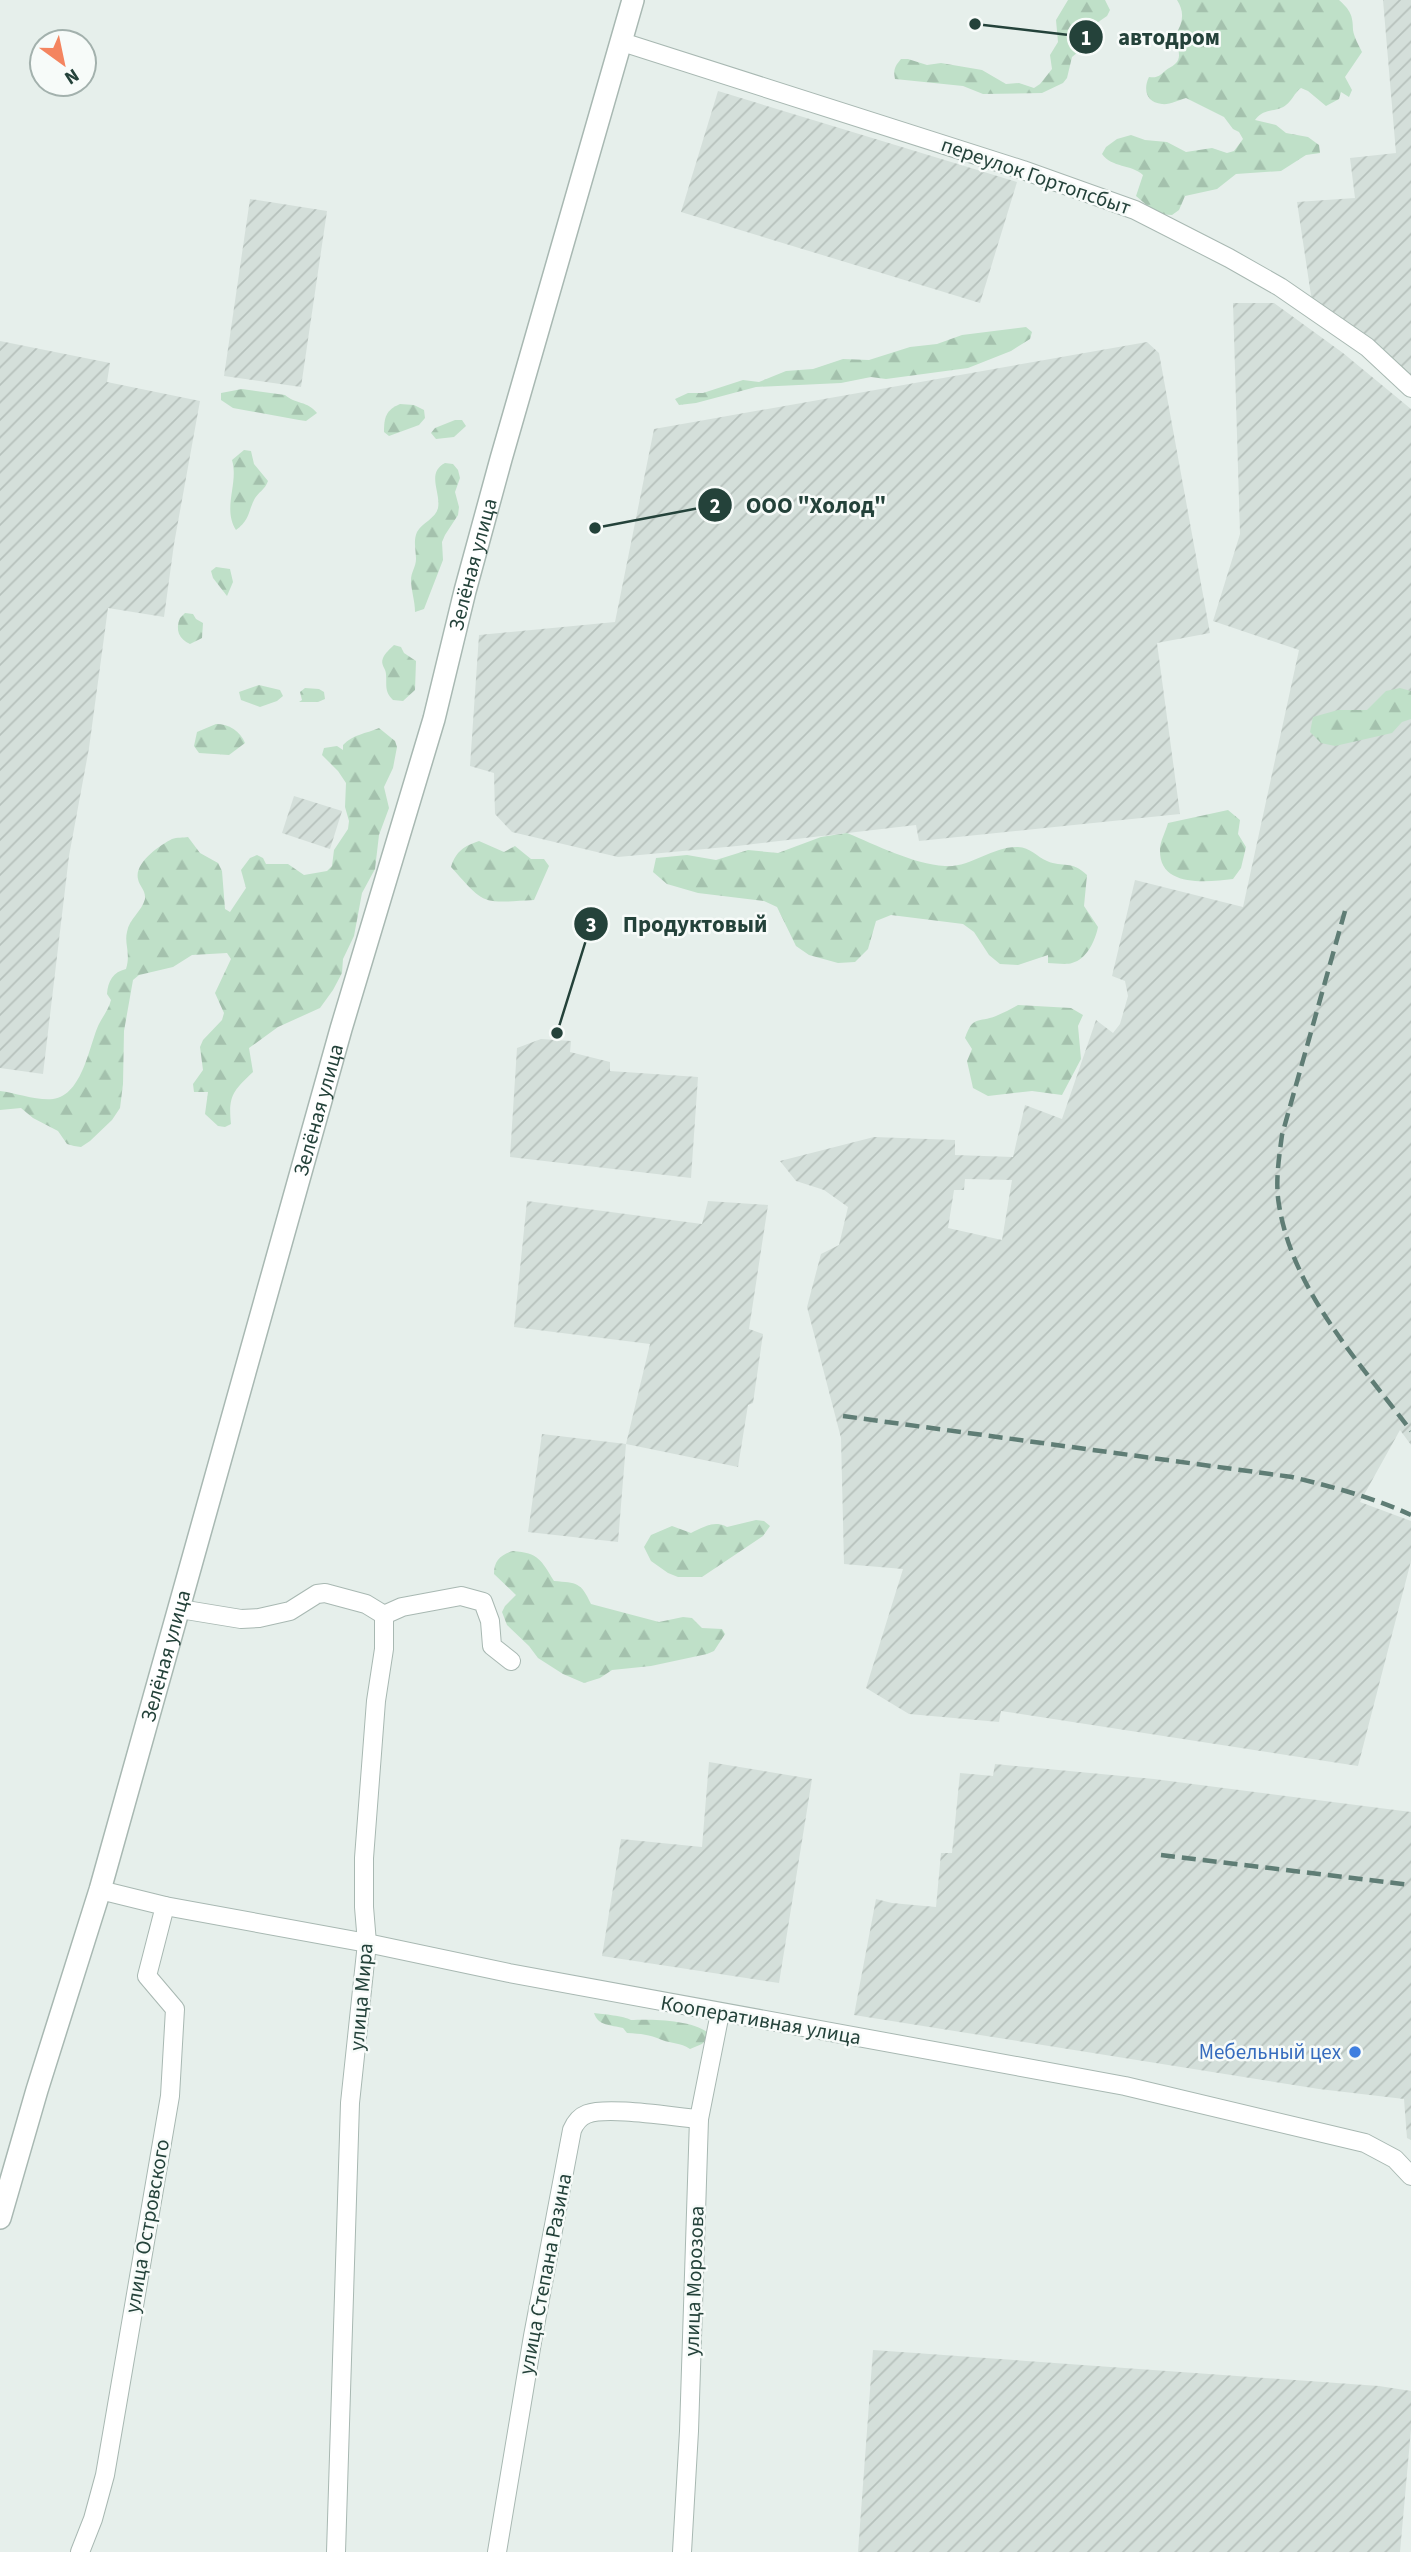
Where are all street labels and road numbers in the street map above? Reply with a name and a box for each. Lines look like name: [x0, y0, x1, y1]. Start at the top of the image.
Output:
street label: переулок Гортопсбыт: [937, 129, 1135, 223]
street label: Зелёная улица: [441, 495, 505, 634]
street label: Зелёная улица: [286, 1040, 351, 1179]
street label: Зелёная улица: [133, 1586, 198, 1725]
street label: улица Мира: [341, 1942, 381, 2052]
street label: Кооперативная улица: [658, 1988, 864, 2052]
street label: улица Островского: [117, 2137, 177, 2315]
street label: улица Степана Разина: [511, 2171, 579, 2377]
street label: улица Морозова: [676, 2205, 712, 2357]

